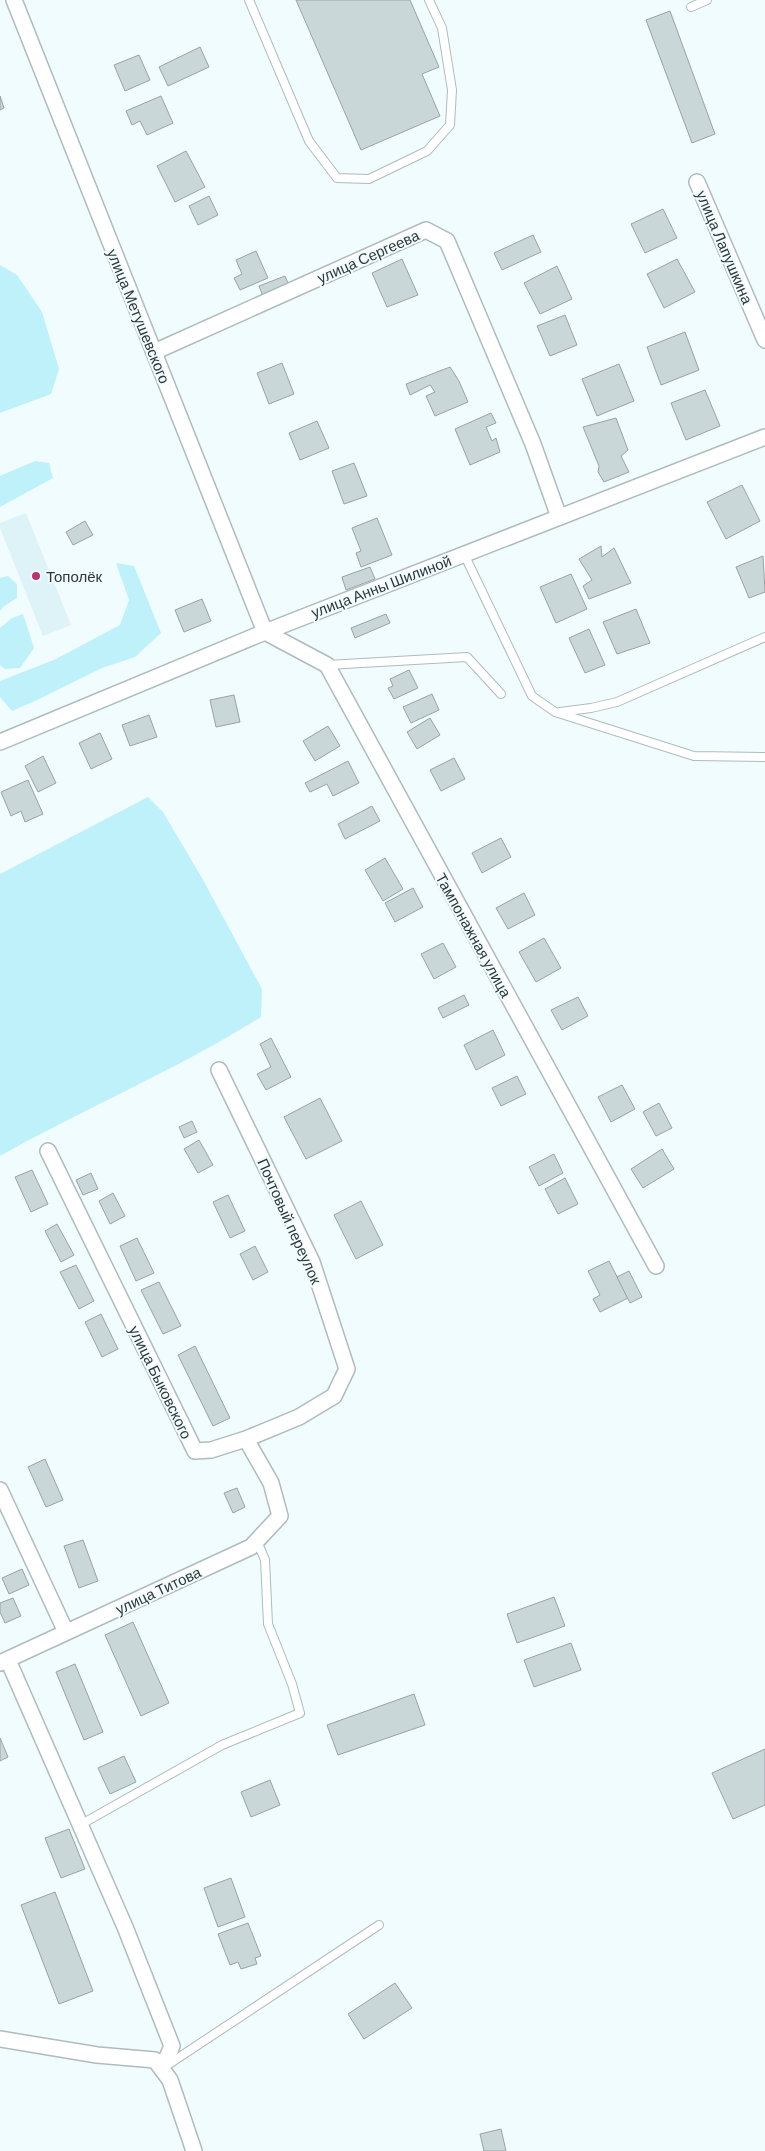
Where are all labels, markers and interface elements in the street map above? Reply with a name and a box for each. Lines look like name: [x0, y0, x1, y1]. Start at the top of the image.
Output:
street label: улица Лапушкина: [693, 187, 757, 307]
street label: улица Сергеева: [314, 225, 422, 287]
street label: улица Метушевского: [104, 246, 174, 386]
street label: улица Анны Шилиной: [308, 551, 454, 621]
place label: Тополёк: [46, 567, 103, 585]
marker: Тополёк: [30, 570, 42, 582]
street label: Тампонажная улица: [432, 870, 516, 1001]
street label: Почтовый переулок: [254, 1155, 326, 1287]
street label: улица Быковского: [126, 1322, 196, 1442]
street label: улица Титова: [112, 1562, 204, 1618]

